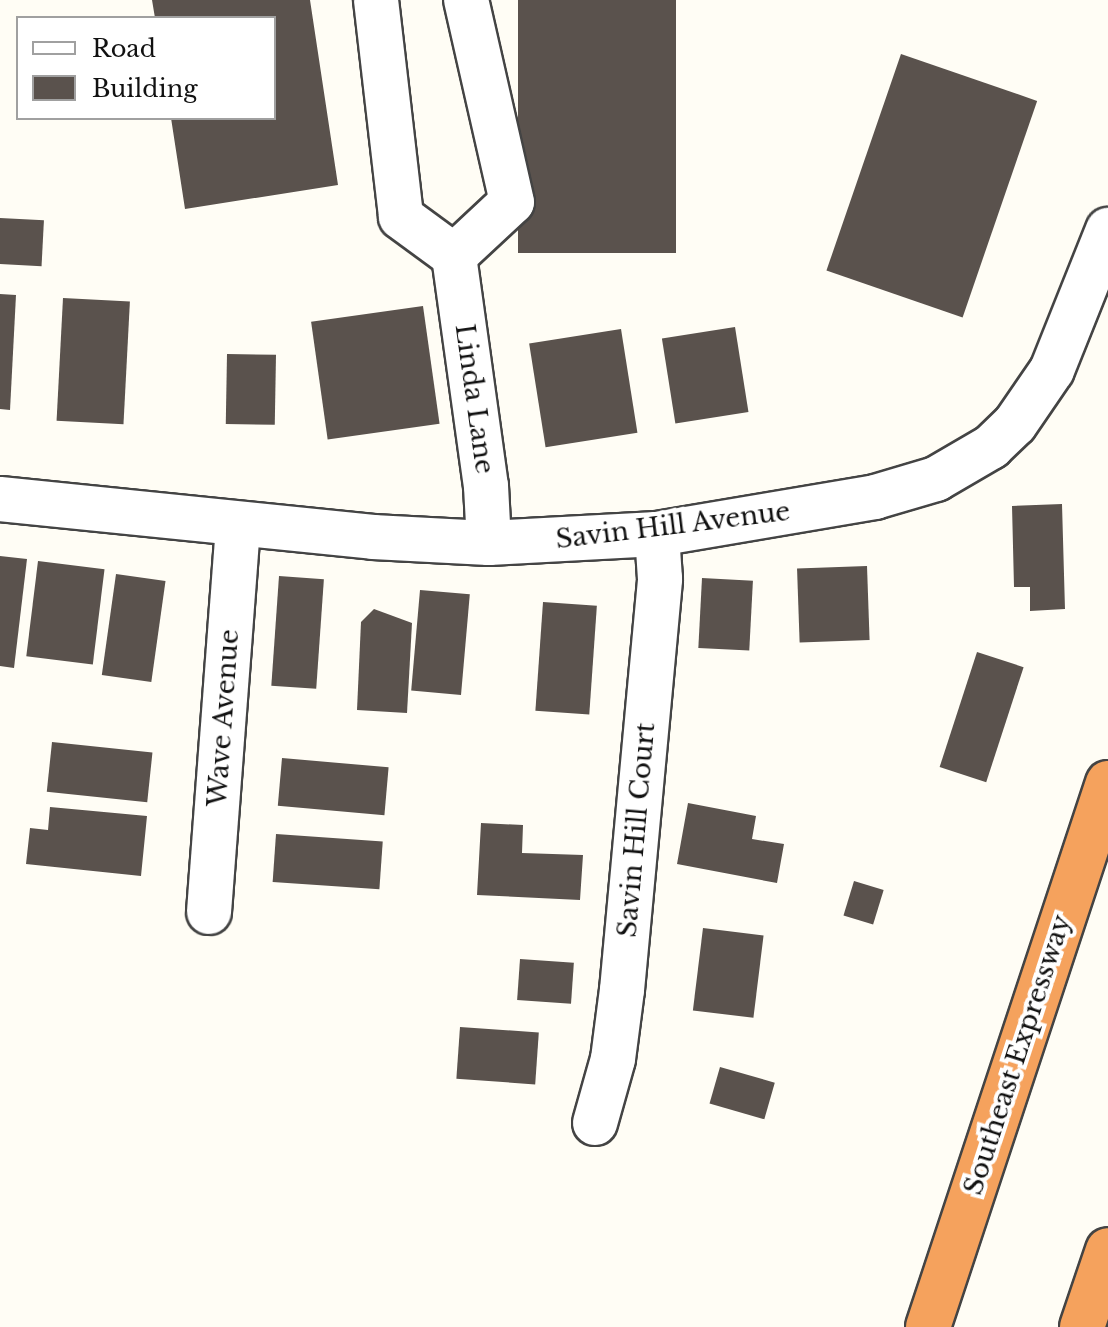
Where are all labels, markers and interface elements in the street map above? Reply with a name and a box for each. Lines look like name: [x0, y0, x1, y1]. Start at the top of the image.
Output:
legend: [16, 16, 276, 120]
text: Road: [92, 34, 156, 63]
text: Building: [92, 74, 198, 103]
street label: Linda Lane: [448, 322, 500, 476]
street label: Savin Hill Avenue: [553, 496, 793, 556]
street label: Wave Avenue: [202, 628, 246, 808]
street label: Savin Hill Court: [612, 721, 662, 939]
street label: Southeast Expressway: [958, 911, 1078, 1199]

